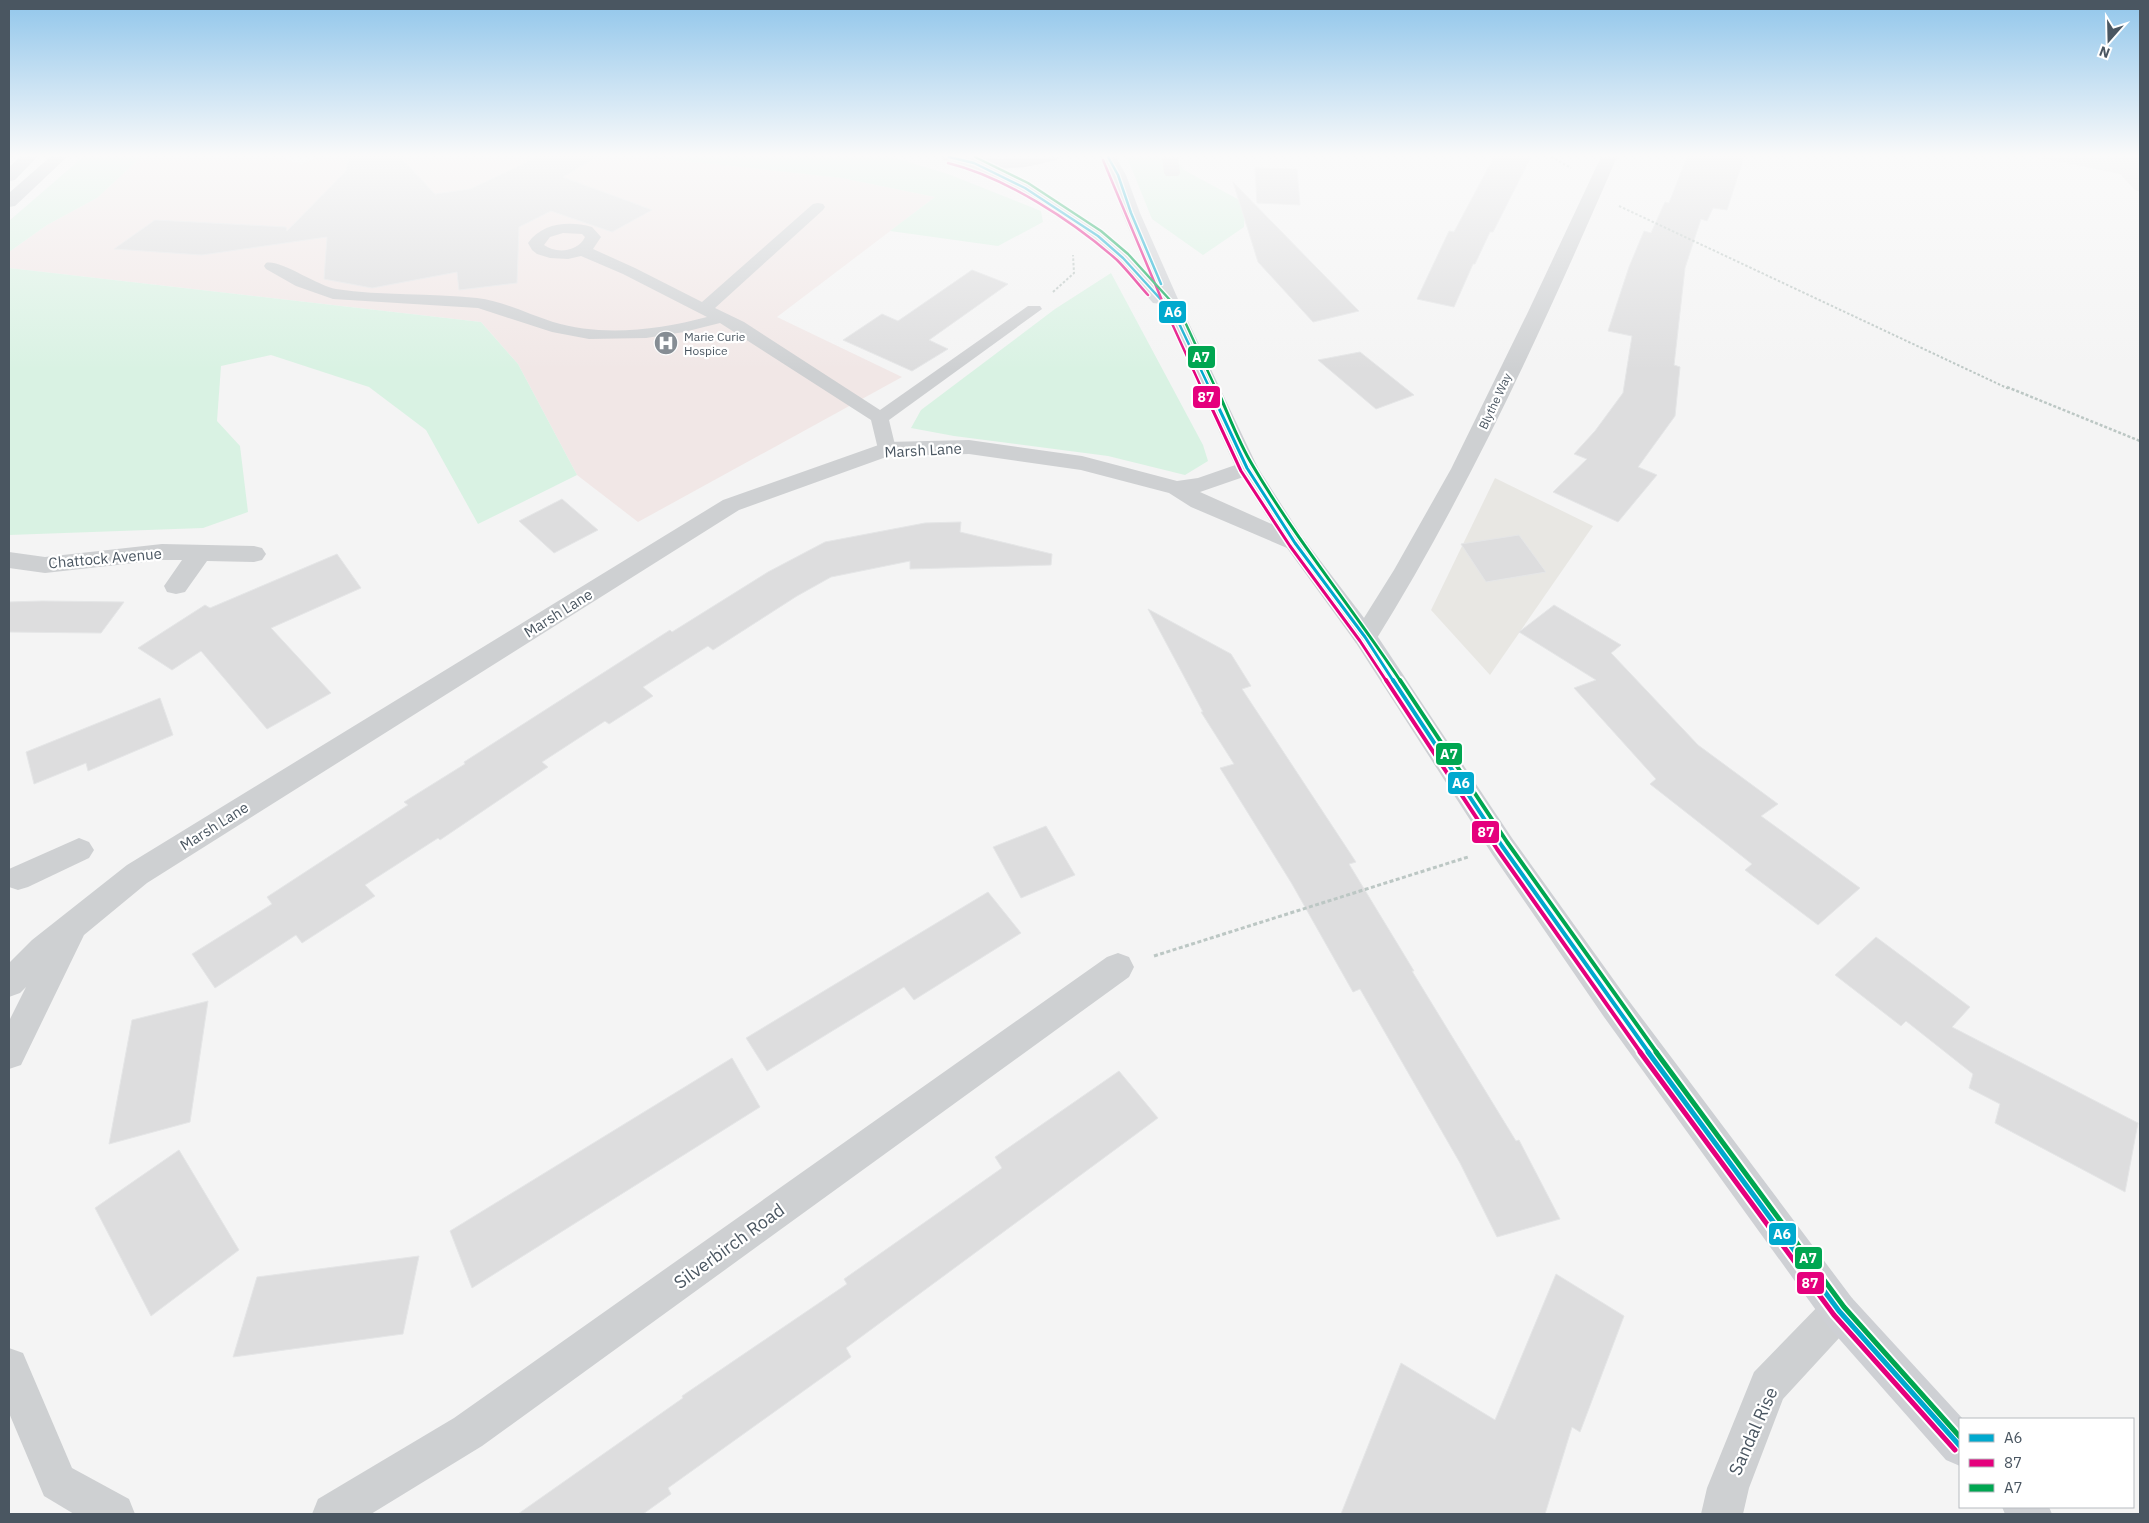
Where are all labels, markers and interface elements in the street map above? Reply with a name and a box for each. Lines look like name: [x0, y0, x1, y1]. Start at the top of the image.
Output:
north arrow: [2084, 15, 2134, 65]
text: N: [2097, 42, 2112, 62]
line badge: A6: [1158, 300, 1187, 324]
text: A6: [1164, 303, 1182, 321]
place label: Marie Curie Hospice: [684, 329, 746, 358]
hospital icon: Marie Curie Hospice: [653, 330, 679, 356]
line badge: A7: [1187, 345, 1216, 369]
text: A7: [1192, 348, 1210, 366]
street label: Blythe Way: [1475, 370, 1515, 432]
line badge: 87: [1192, 385, 1221, 409]
text: 87: [1198, 388, 1214, 406]
street label: Marsh Lane: [884, 438, 962, 462]
street label: Chattock Avenue: [48, 544, 162, 572]
street label: Marsh Lane: [520, 584, 596, 642]
line badge: A7: [1435, 742, 1463, 766]
text: A7: [1440, 745, 1458, 763]
line badge: A6: [1447, 771, 1475, 795]
text: A6: [1452, 774, 1470, 792]
street label: Marsh Lane: [176, 797, 252, 855]
line badge: 87: [1471, 820, 1500, 844]
text: 87: [1478, 823, 1494, 841]
street label: Silverbirch Road: [669, 1198, 789, 1294]
line badge: A6: [1768, 1222, 1797, 1246]
text: A6: [1773, 1225, 1791, 1243]
line badge: A7: [1794, 1246, 1823, 1270]
text: A7: [1799, 1249, 1817, 1267]
line badge: 87: [1796, 1271, 1825, 1295]
text: 87: [1802, 1274, 1818, 1292]
street label: Sandal Rise: [1723, 1383, 1783, 1479]
legend: [1959, 1418, 2134, 1508]
text: A6: [2004, 1428, 2023, 1447]
text: 87: [2004, 1453, 2022, 1472]
text: A7: [2004, 1478, 2023, 1497]

